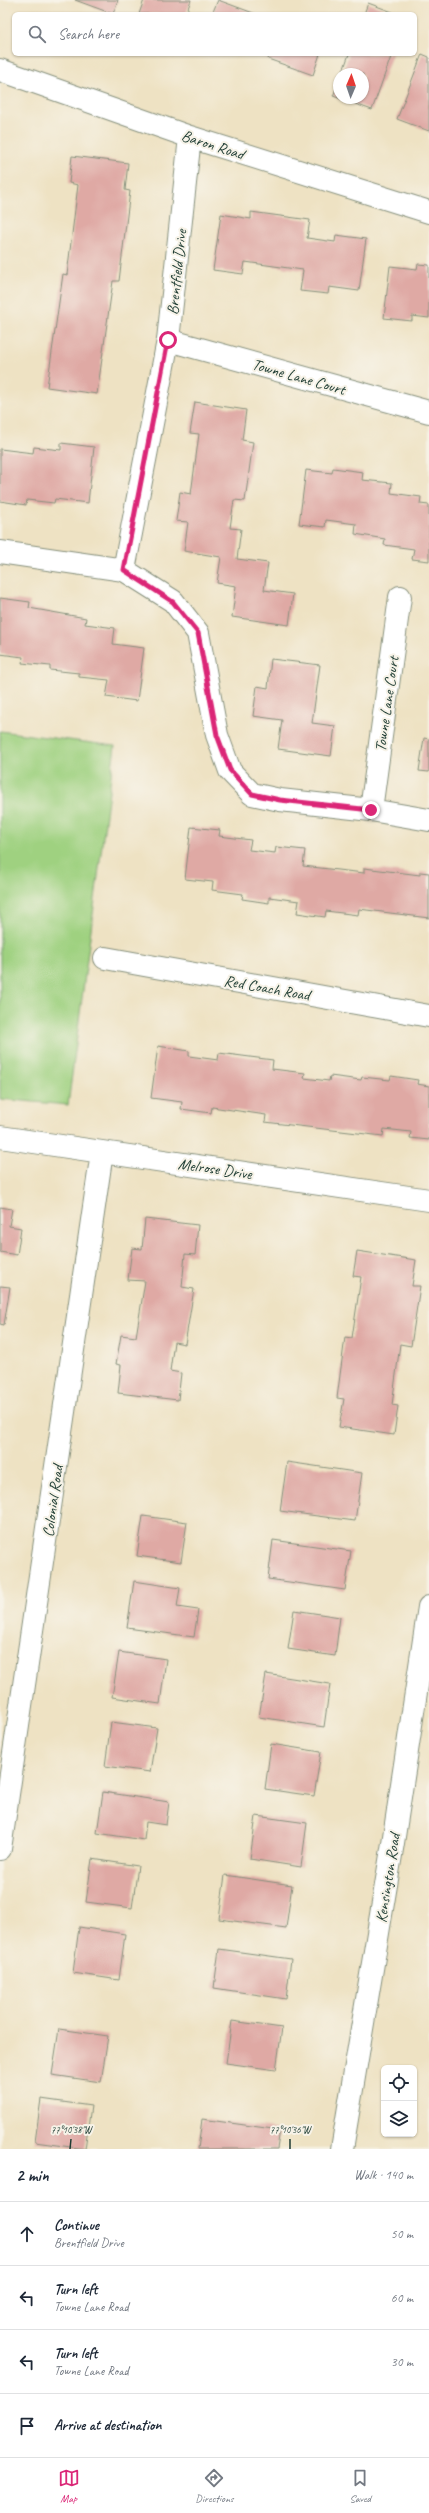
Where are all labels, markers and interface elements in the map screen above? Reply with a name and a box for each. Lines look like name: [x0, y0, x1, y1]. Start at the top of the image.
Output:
search box: [12, 12, 417, 56]
icon: search: [26, 23, 48, 45]
text: Search here: [58, 25, 119, 44]
north arrow: [333, 68, 369, 104]
street label: Baron Road: [179, 125, 249, 165]
street label: Brentfield Drive: [163, 227, 192, 316]
route start: [159, 331, 177, 349]
street label: Towne Lane Court: [250, 354, 349, 400]
street label: Towne Lane Court: [370, 654, 404, 753]
route end: [362, 801, 380, 819]
street label: Red Coach Road: [222, 971, 314, 1006]
street label: Melrose Drive: [177, 1154, 255, 1184]
street label: Colonial Road: [38, 1461, 68, 1538]
street label: Kensington Road: [371, 1830, 405, 1924]
map controls: [381, 2065, 417, 2137]
button: locate: [381, 2065, 417, 2101]
button: layers: [381, 2101, 417, 2137]
text: 77°10'38"W: [51, 2123, 93, 2136]
text: 77°10'36"W: [270, 2123, 312, 2136]
text: 2 min: [16, 2165, 49, 2186]
text: Walk · 140 m: [354, 2167, 413, 2183]
text: Continue: [54, 2216, 99, 2235]
icon: ahead: [16, 2223, 38, 2245]
text: 50 m: [391, 2226, 413, 2242]
text: Brentfield Drive: [54, 2235, 124, 2251]
text: Turn left: [54, 2280, 97, 2299]
icon: left: [16, 2287, 38, 2309]
text: 60 m: [391, 2290, 413, 2306]
text: Towne Lane Road: [54, 2299, 129, 2315]
text: Turn left: [54, 2344, 97, 2363]
icon: left: [16, 2351, 38, 2373]
text: 30 m: [391, 2354, 413, 2370]
text: Towne Lane Road: [54, 2363, 129, 2379]
icon: arrive: [16, 2415, 38, 2437]
text: Arrive at destination: [54, 2416, 161, 2435]
tab: Map: [58, 2467, 80, 2505]
tab: Directions: [195, 2467, 234, 2505]
tab: Saved: [349, 2467, 371, 2505]

